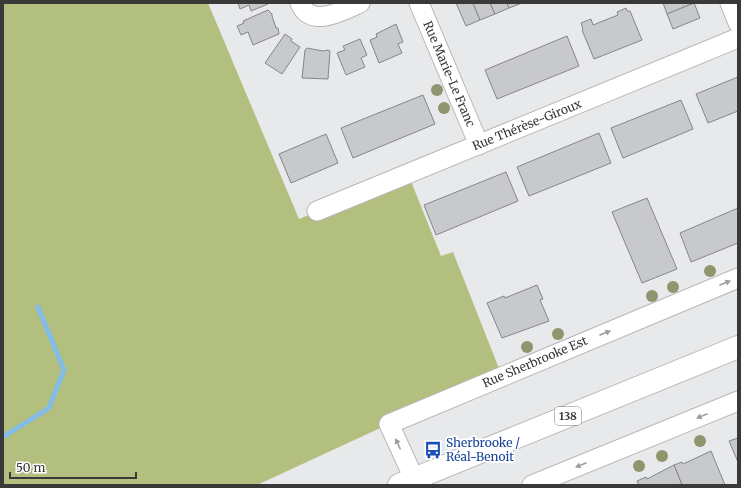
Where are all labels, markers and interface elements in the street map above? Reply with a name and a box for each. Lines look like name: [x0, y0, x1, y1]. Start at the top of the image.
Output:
street label: Rue Marie-Le Franc: [420, 19, 479, 129]
street label: Rue Thérèse-Giroux: [470, 95, 584, 153]
one-way arrow: [719, 280, 731, 286]
one-way arrow: [599, 330, 611, 336]
street label: Rue Sherbrooke Est: [480, 333, 590, 390]
road number: 138: [555, 407, 581, 425]
one-way arrow: [696, 413, 707, 419]
place label: Sherbrooke / Réal-Benoit: [446, 435, 520, 464]
one-way arrow: [395, 438, 401, 449]
bus stop icon: Sherbrooke / Réal-Benoit: [423, 440, 443, 460]
scale bar: [10, 454, 136, 480]
text: 50 m: [16, 460, 45, 475]
one-way arrow: [576, 462, 587, 468]

